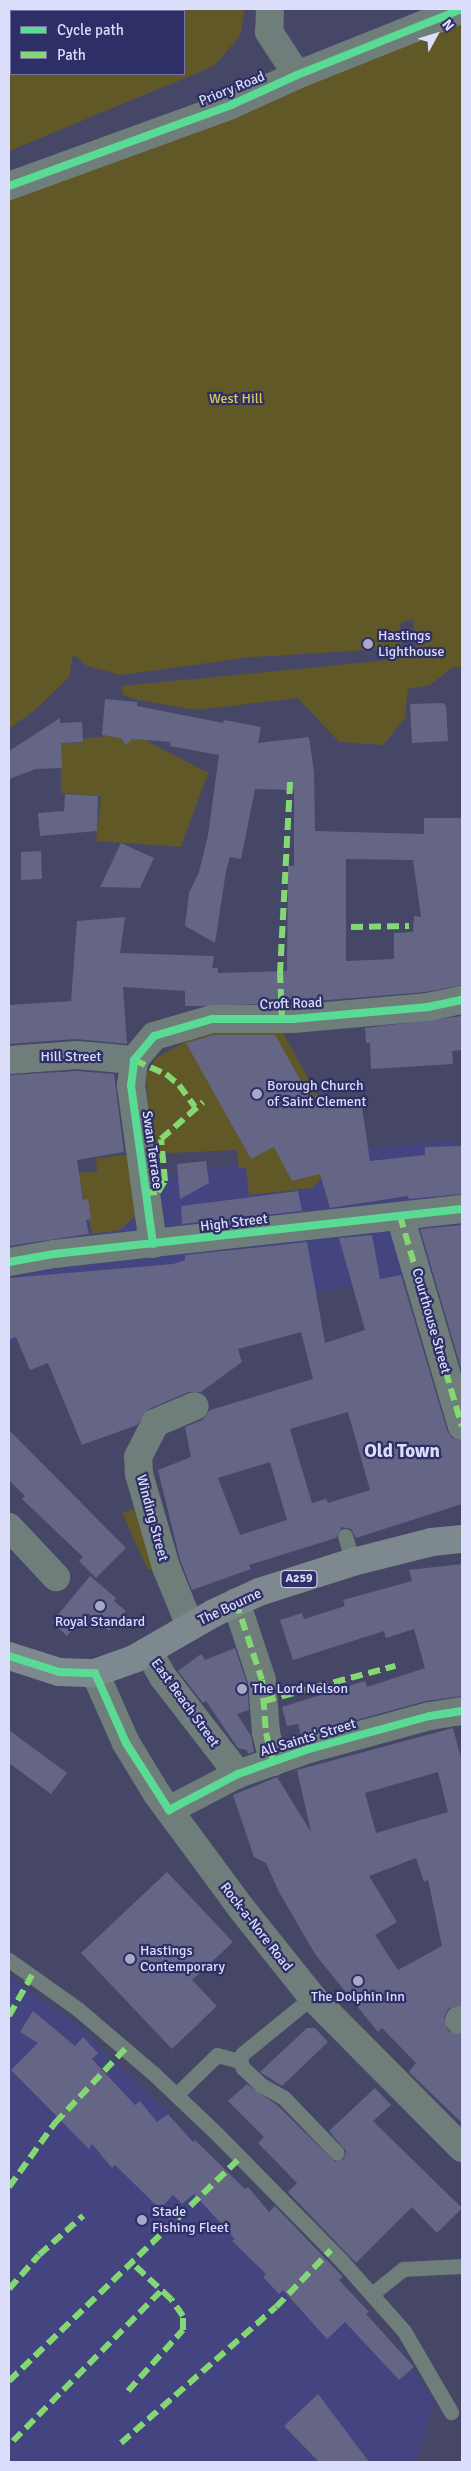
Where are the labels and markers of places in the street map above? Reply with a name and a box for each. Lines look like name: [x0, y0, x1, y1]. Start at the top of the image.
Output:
place label: Hastings Lighthouse: [378, 628, 444, 660]
marker: Hastings Lighthouse: [362, 638, 374, 650]
place label: Borough Church of Saint Clement: [267, 1078, 366, 1110]
marker: Borough Church of Saint Clement: [251, 1088, 263, 1100]
marker: Royal Standard: [94, 1600, 106, 1612]
place label: Royal Standard: [55, 1614, 145, 1630]
place label: The Lord Nelson: [252, 1681, 348, 1697]
marker: The Lord Nelson: [236, 1683, 248, 1695]
place label: Hastings Contemporary: [140, 1943, 225, 1975]
marker: Hastings Contemporary: [124, 1953, 136, 1965]
marker: The Dolphin Inn: [352, 1975, 364, 1987]
place label: The Dolphin Inn: [311, 1989, 405, 2005]
place label: Stade Fishing Fleet: [152, 2204, 229, 2236]
marker: Stade Fishing Fleet: [136, 2214, 148, 2226]

